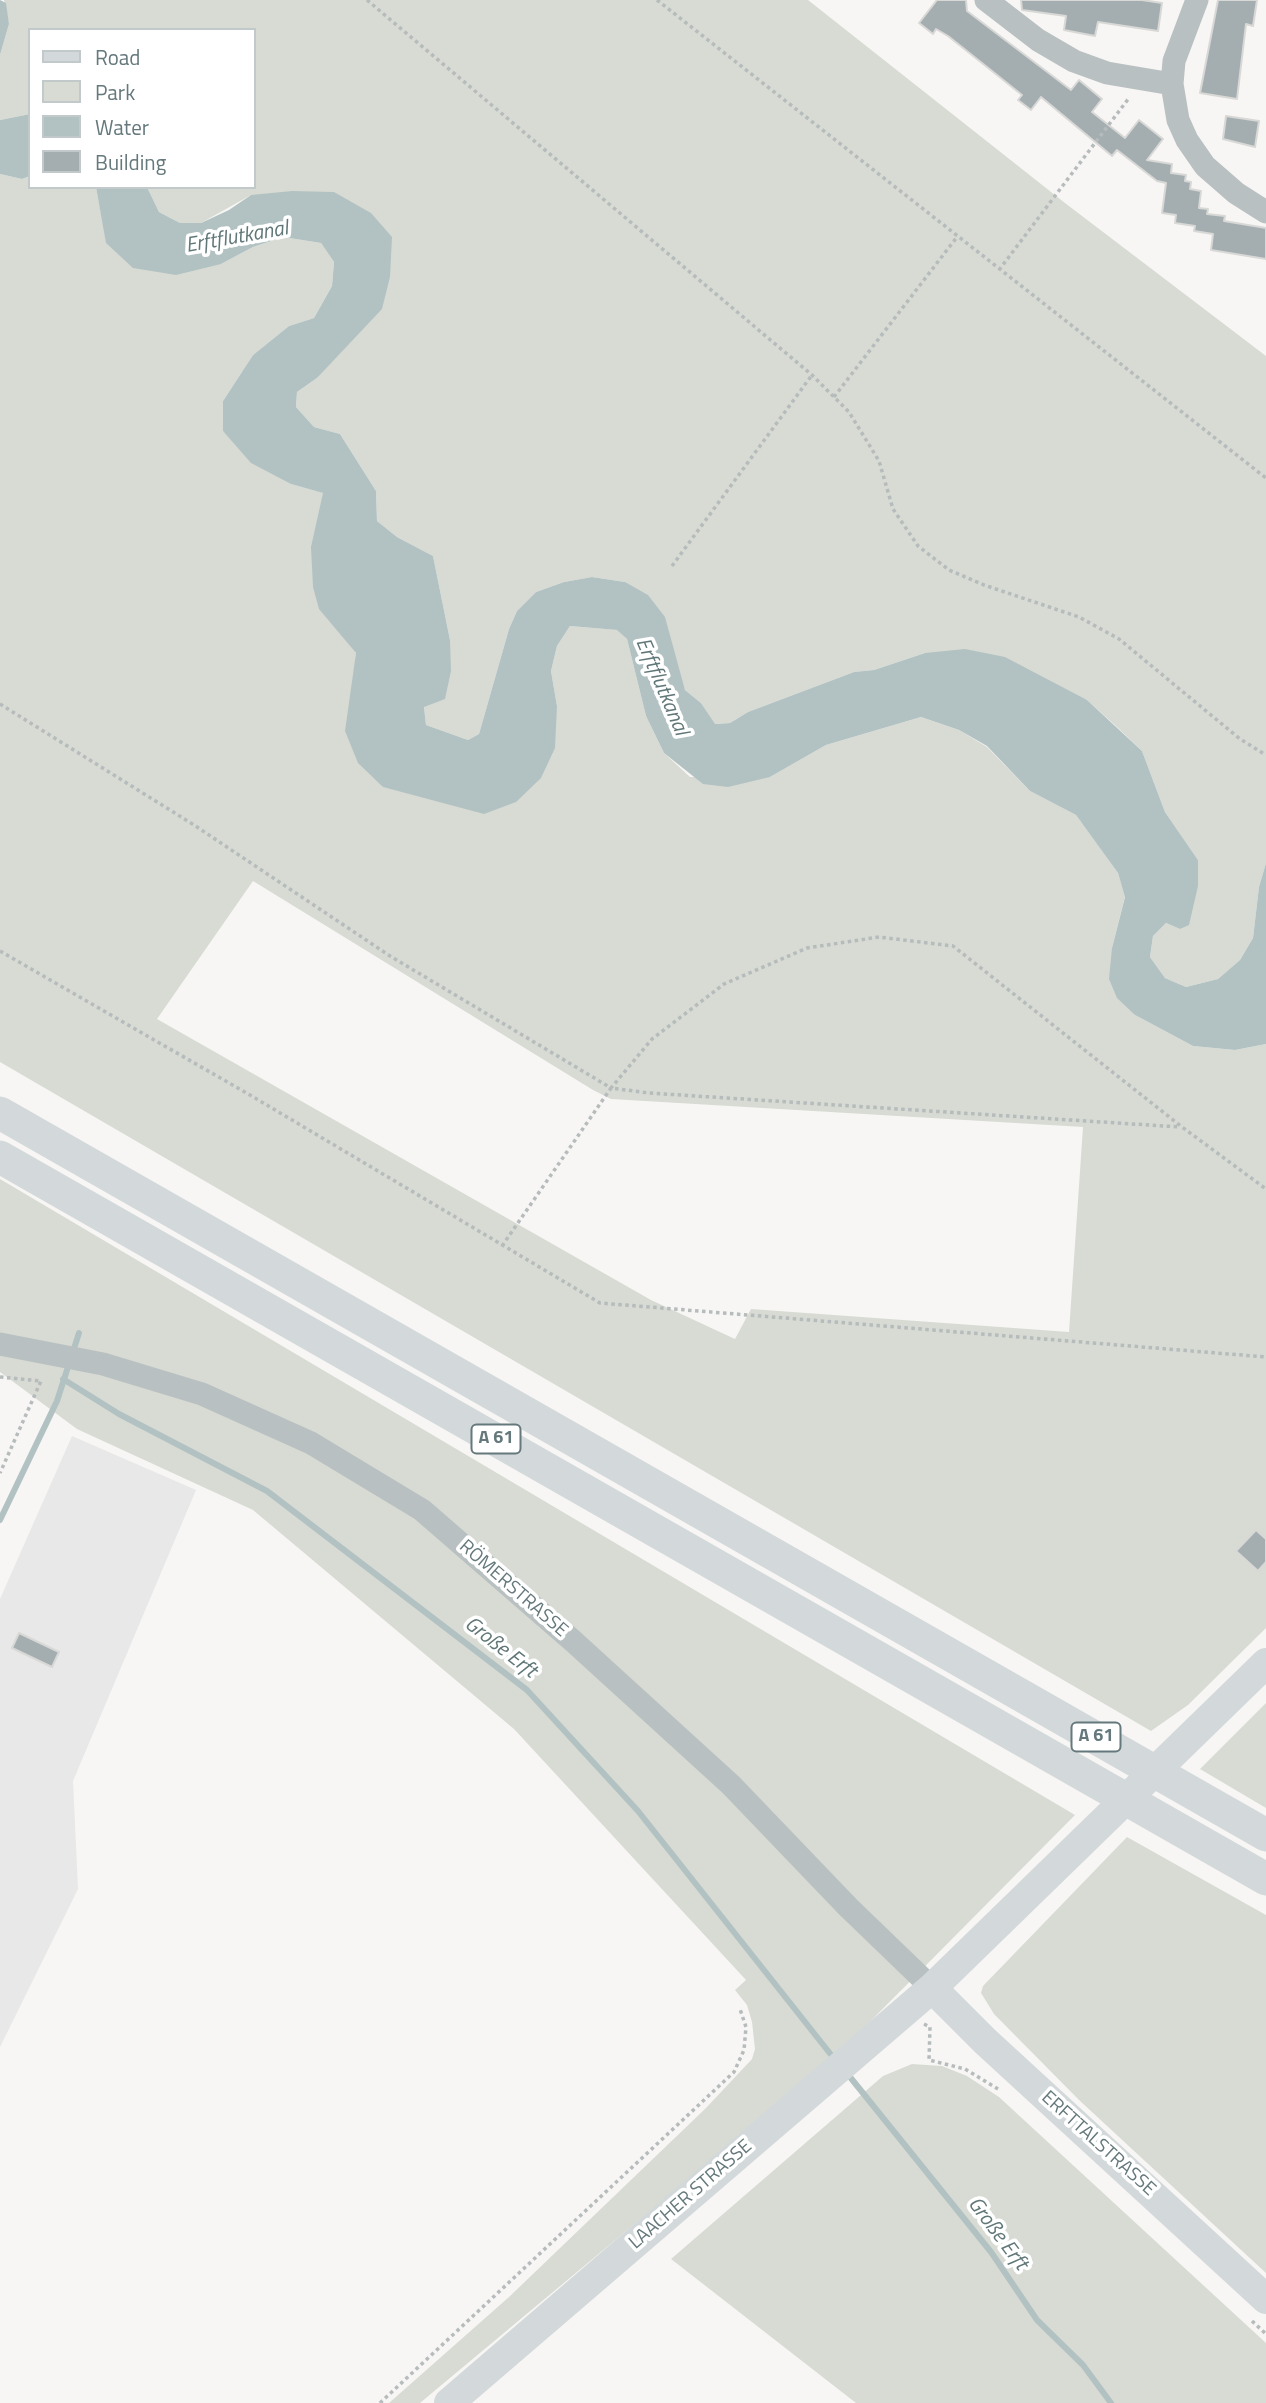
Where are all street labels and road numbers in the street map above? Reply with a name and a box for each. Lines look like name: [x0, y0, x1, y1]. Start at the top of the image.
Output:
road number: A 61: [472, 1424, 520, 1454]
street label: RÖMERSTRASSE: [454, 1536, 572, 1642]
road number: A 61: [1072, 1722, 1120, 1752]
street label: ERFTTALSTRASSE: [1036, 2087, 1160, 2201]
street label: LAACHER STRASSE: [625, 2135, 757, 2255]

